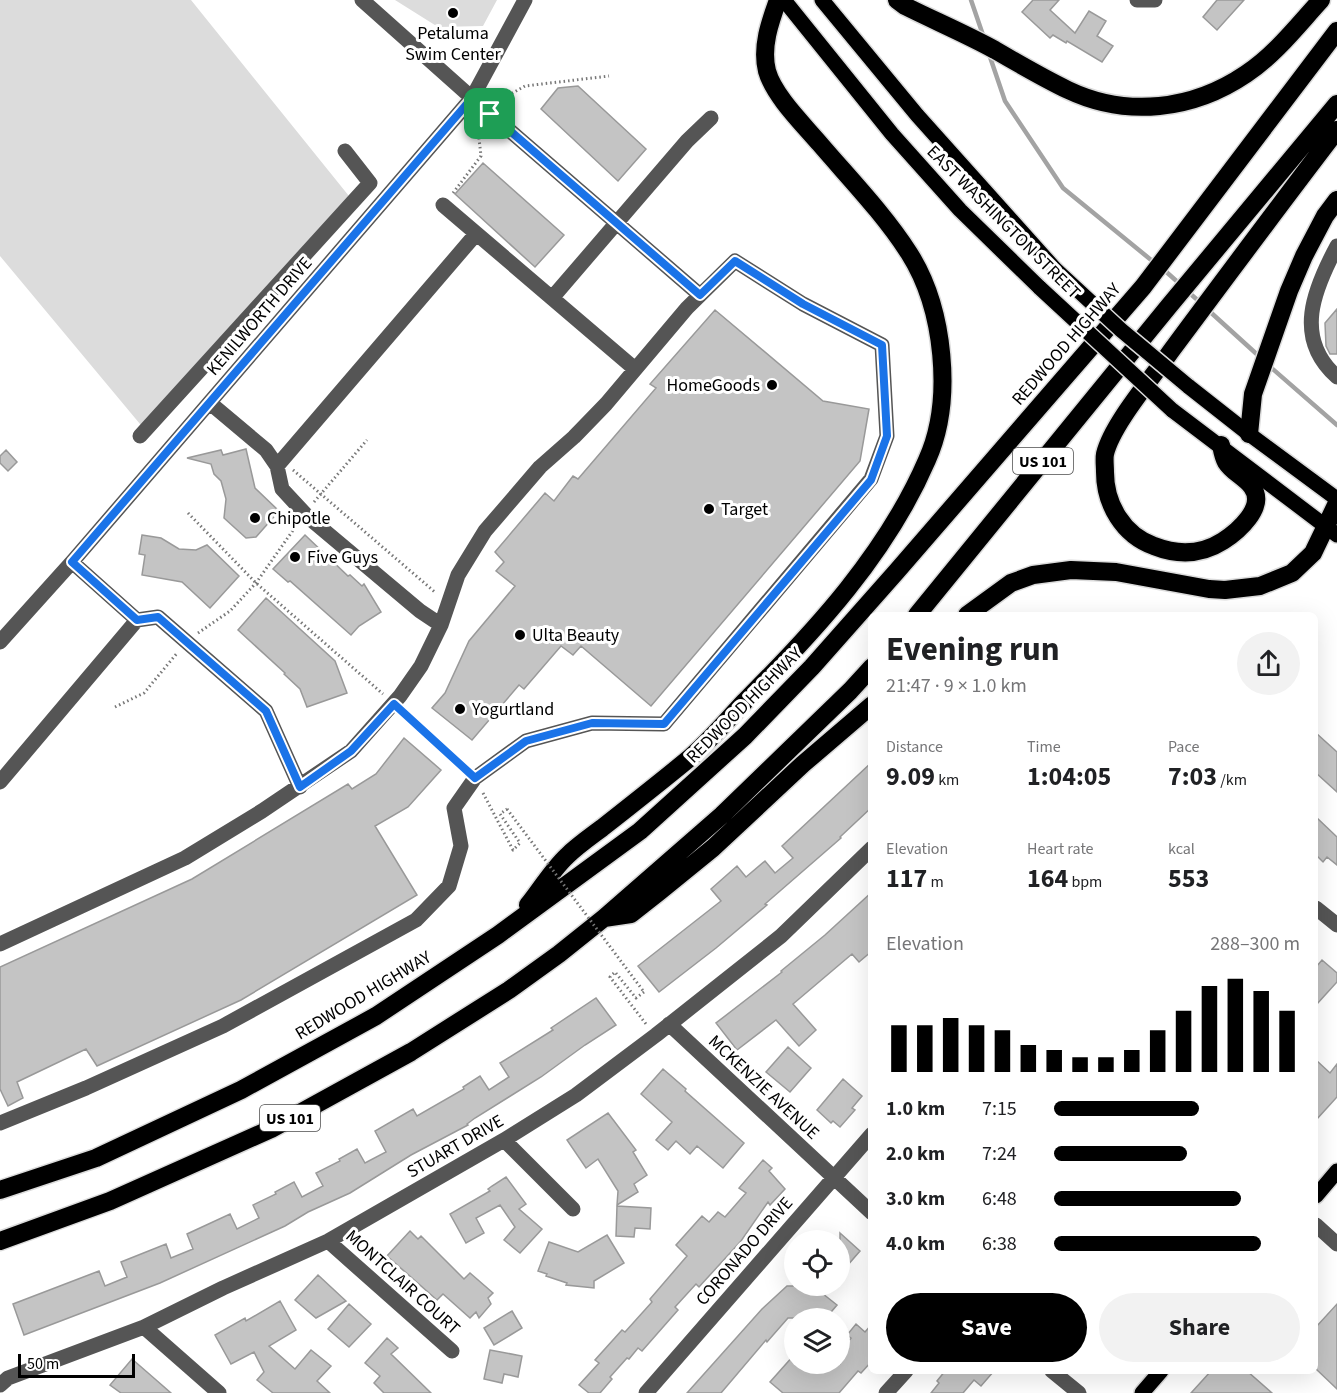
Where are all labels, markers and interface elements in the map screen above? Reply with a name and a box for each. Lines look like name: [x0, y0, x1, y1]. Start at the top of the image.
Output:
marker: Petaluma Swim Center: [446, 6, 460, 20]
place label: Petaluma Swim Center: [405, 21, 502, 67]
pin: [464, 88, 515, 139]
icon: arrive: [473, 97, 506, 130]
street label: EAST WASHINGTON STREET: [921, 140, 1086, 305]
street label: KENILWORTH DRIVE: [201, 252, 318, 381]
street label: REDWOOD HIGHWAY: [1006, 277, 1127, 411]
place label: HomeGoods: [667, 373, 760, 398]
marker: HomeGoods: [765, 378, 779, 392]
road number: US 101: [1013, 448, 1073, 474]
place label: Target: [721, 497, 768, 522]
marker: Target: [702, 502, 716, 516]
place label: Chipotle: [267, 506, 331, 531]
marker: Chipotle: [248, 511, 262, 525]
place label: Five Guys: [307, 545, 378, 570]
marker: Five Guys: [288, 550, 302, 564]
place label: Ulta Beauty: [532, 623, 620, 648]
text: Evening run: [886, 626, 1060, 673]
marker: Ulta Beauty: [513, 628, 527, 642]
button: share: [1237, 632, 1300, 695]
street label: REDWOOD HIGHWAY: [681, 641, 808, 769]
text: 21:47 · 9 × 1.0 km: [886, 672, 1027, 700]
place label: Yogurtland: [471, 697, 554, 722]
marker: Yogurtland: [453, 702, 467, 716]
text: Distance: [886, 736, 943, 758]
text: Time: [1027, 736, 1061, 758]
text: Pace: [1168, 736, 1199, 758]
text: 9.09: [886, 758, 935, 795]
text: 1:04:05: [1027, 758, 1111, 795]
text: 7:03: [1168, 758, 1217, 795]
text: km: [935, 769, 959, 791]
text: /km: [1217, 769, 1247, 791]
text: Elevation: [886, 838, 948, 860]
text: Heart rate: [1027, 838, 1094, 860]
text: kcal: [1168, 838, 1195, 860]
text: 117: [886, 860, 927, 897]
text: 164: [1027, 860, 1068, 897]
text: 553: [1168, 860, 1209, 897]
text: m: [927, 871, 944, 893]
text: bpm: [1068, 871, 1102, 893]
text: Elevation: [886, 930, 964, 958]
text: 288–300 m: [1210, 930, 1300, 958]
street label: REDWOOD HIGHWAY: [290, 945, 436, 1046]
street label: MCKENZIE AVENUE: [703, 1029, 825, 1145]
text: 1.0 km: [886, 1095, 945, 1123]
text: 7:15: [982, 1095, 1017, 1123]
road number: US 101: [260, 1105, 320, 1131]
street label: STUART DRIVE: [402, 1109, 508, 1184]
text: 2.0 km: [886, 1140, 945, 1168]
text: 7:24: [982, 1140, 1017, 1168]
text: 3.0 km: [886, 1185, 945, 1213]
text: 6:48: [982, 1185, 1017, 1213]
street label: CORONADO DRIVE: [690, 1192, 799, 1311]
street label: MONTCLAIR COURT: [340, 1224, 466, 1341]
map controls: [784, 1230, 850, 1374]
button: locate: [784, 1230, 850, 1296]
text: 4.0 km: [886, 1230, 945, 1258]
text: 6:38: [982, 1230, 1017, 1258]
button: Save: [886, 1293, 1087, 1362]
button: Share: [1099, 1293, 1300, 1362]
button: layers: [784, 1308, 850, 1374]
scale bar: [18, 1351, 135, 1378]
text: 50 m: [27, 1353, 59, 1375]

